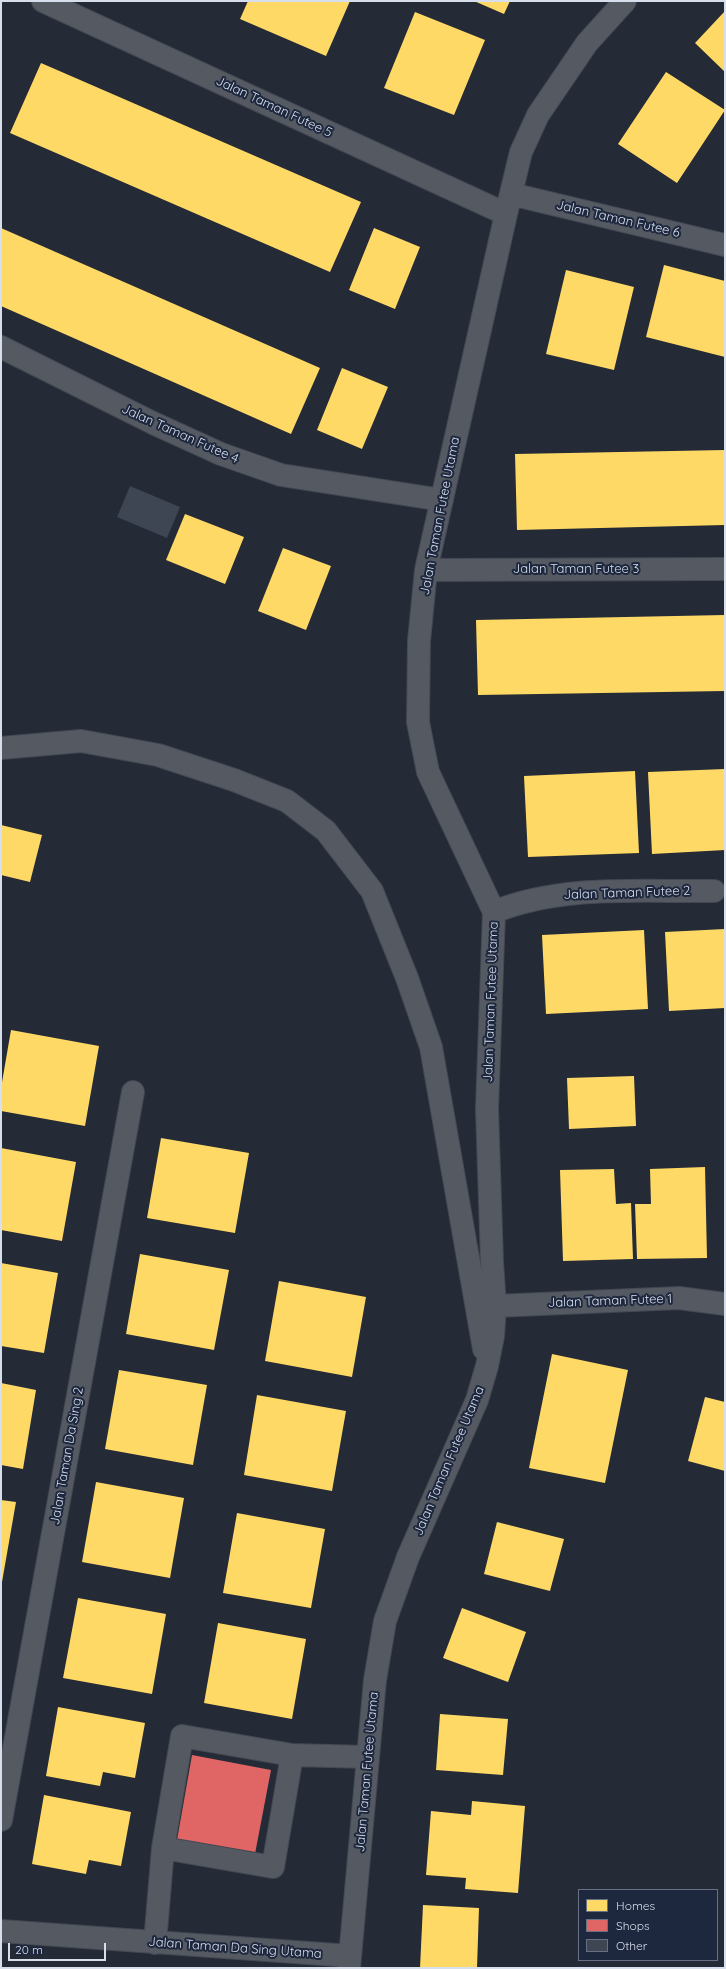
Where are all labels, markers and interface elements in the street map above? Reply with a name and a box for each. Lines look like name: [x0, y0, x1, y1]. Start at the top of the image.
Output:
street label: Jalan Taman Futee 5: [213, 73, 335, 141]
street label: Jalan Taman Futee 6: [555, 197, 681, 241]
street label: Jalan Taman Futee 4: [119, 401, 241, 467]
street label: Jalan Taman Futee Utama: [417, 436, 463, 596]
street label: Jalan Taman Futee 3: [513, 561, 639, 577]
street label: Jalan Taman Futee 2: [563, 883, 691, 903]
street label: Jalan Taman Futee Utama: [480, 921, 502, 1083]
street label: Jalan Taman Futee 1: [548, 1291, 672, 1311]
street label: Jalan Taman Futee Utama: [410, 1384, 488, 1538]
street label: Jalan Taman Da Sing 2: [47, 1386, 87, 1526]
street label: Jalan Taman Futee Utama: [352, 1691, 382, 1853]
legend: [578, 1889, 718, 1961]
text: Homes: [616, 1898, 655, 1913]
text: Shops: [616, 1918, 650, 1933]
street label: Jalan Taman Da Sing Utama: [148, 1934, 322, 1962]
scale bar: [10, 1935, 108, 1961]
text: Other: [616, 1938, 647, 1953]
text: 20 m: [15, 1942, 43, 1957]

